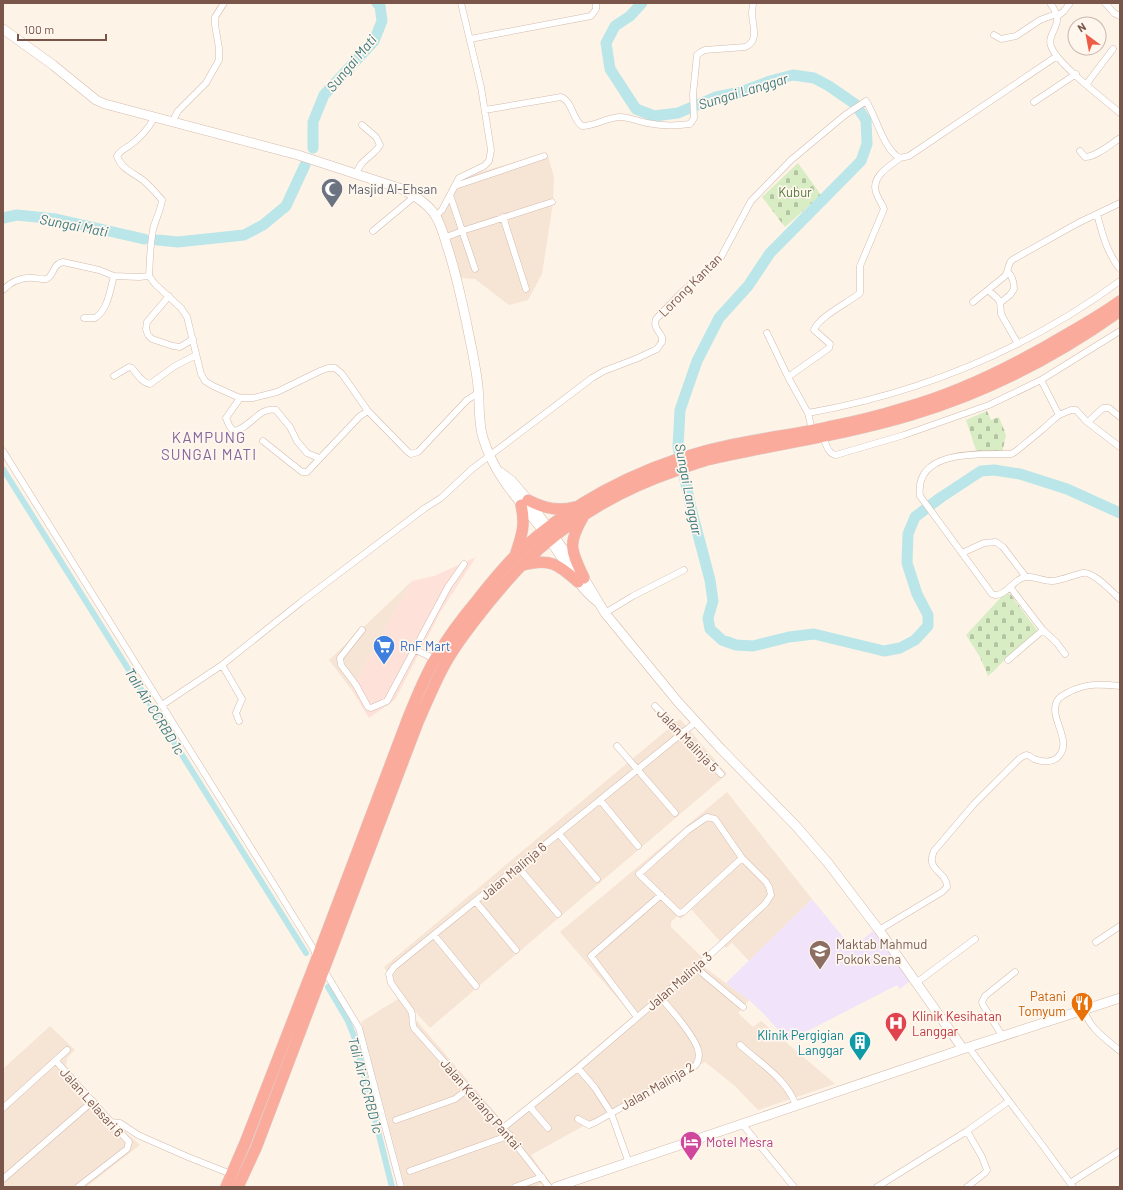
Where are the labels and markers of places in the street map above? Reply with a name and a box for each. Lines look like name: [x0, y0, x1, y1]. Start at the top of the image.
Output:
mosque icon: Masjid Al-Ehsan: [319, 176, 345, 209]
place label: Masjid Al-Ehsan: [348, 181, 437, 197]
supermarket icon: RnF Mart: [371, 633, 397, 666]
place label: RnF Mart: [400, 638, 451, 654]
place label: Maktab Mahmud Pokok Sena: [836, 936, 927, 967]
school or university icon: Maktab Mahmud Pokok Sena: [807, 938, 833, 971]
place label: Patani Tomyum: [1018, 988, 1066, 1019]
restaurant icon: Patani Tomyum: [1069, 990, 1095, 1023]
place label: Klinik Kesihatan Langgar: [912, 1008, 1002, 1039]
hospital icon: Klinik Kesihatan Langgar: [883, 1010, 909, 1043]
place label: Klinik Pergigian Langgar: [757, 1027, 844, 1058]
building icon: Klinik Pergigian Langgar: [847, 1029, 873, 1062]
hotel icon: Motel Mesra: [678, 1129, 704, 1162]
place label: Motel Mesra: [706, 1134, 773, 1150]

